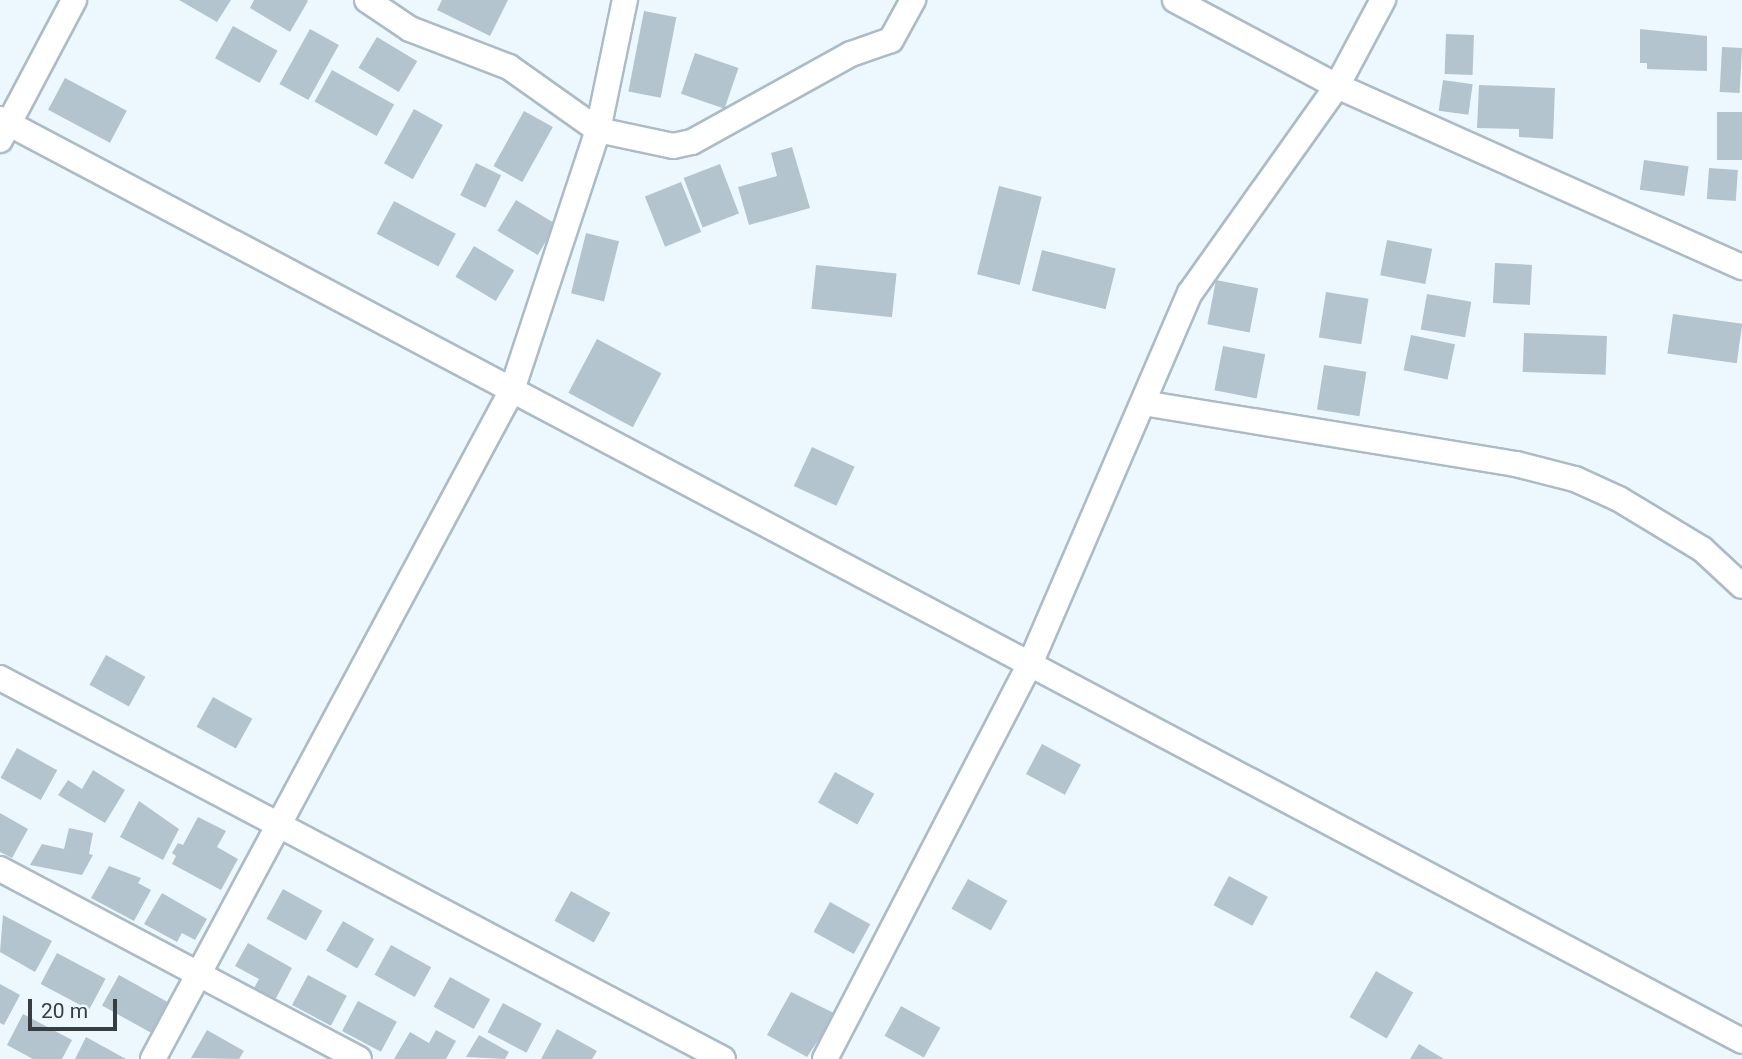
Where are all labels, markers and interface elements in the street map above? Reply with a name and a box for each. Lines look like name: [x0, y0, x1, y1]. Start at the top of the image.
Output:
scale bar: [32, 986, 121, 1030]
text: 20 m: [41, 999, 88, 1023]

